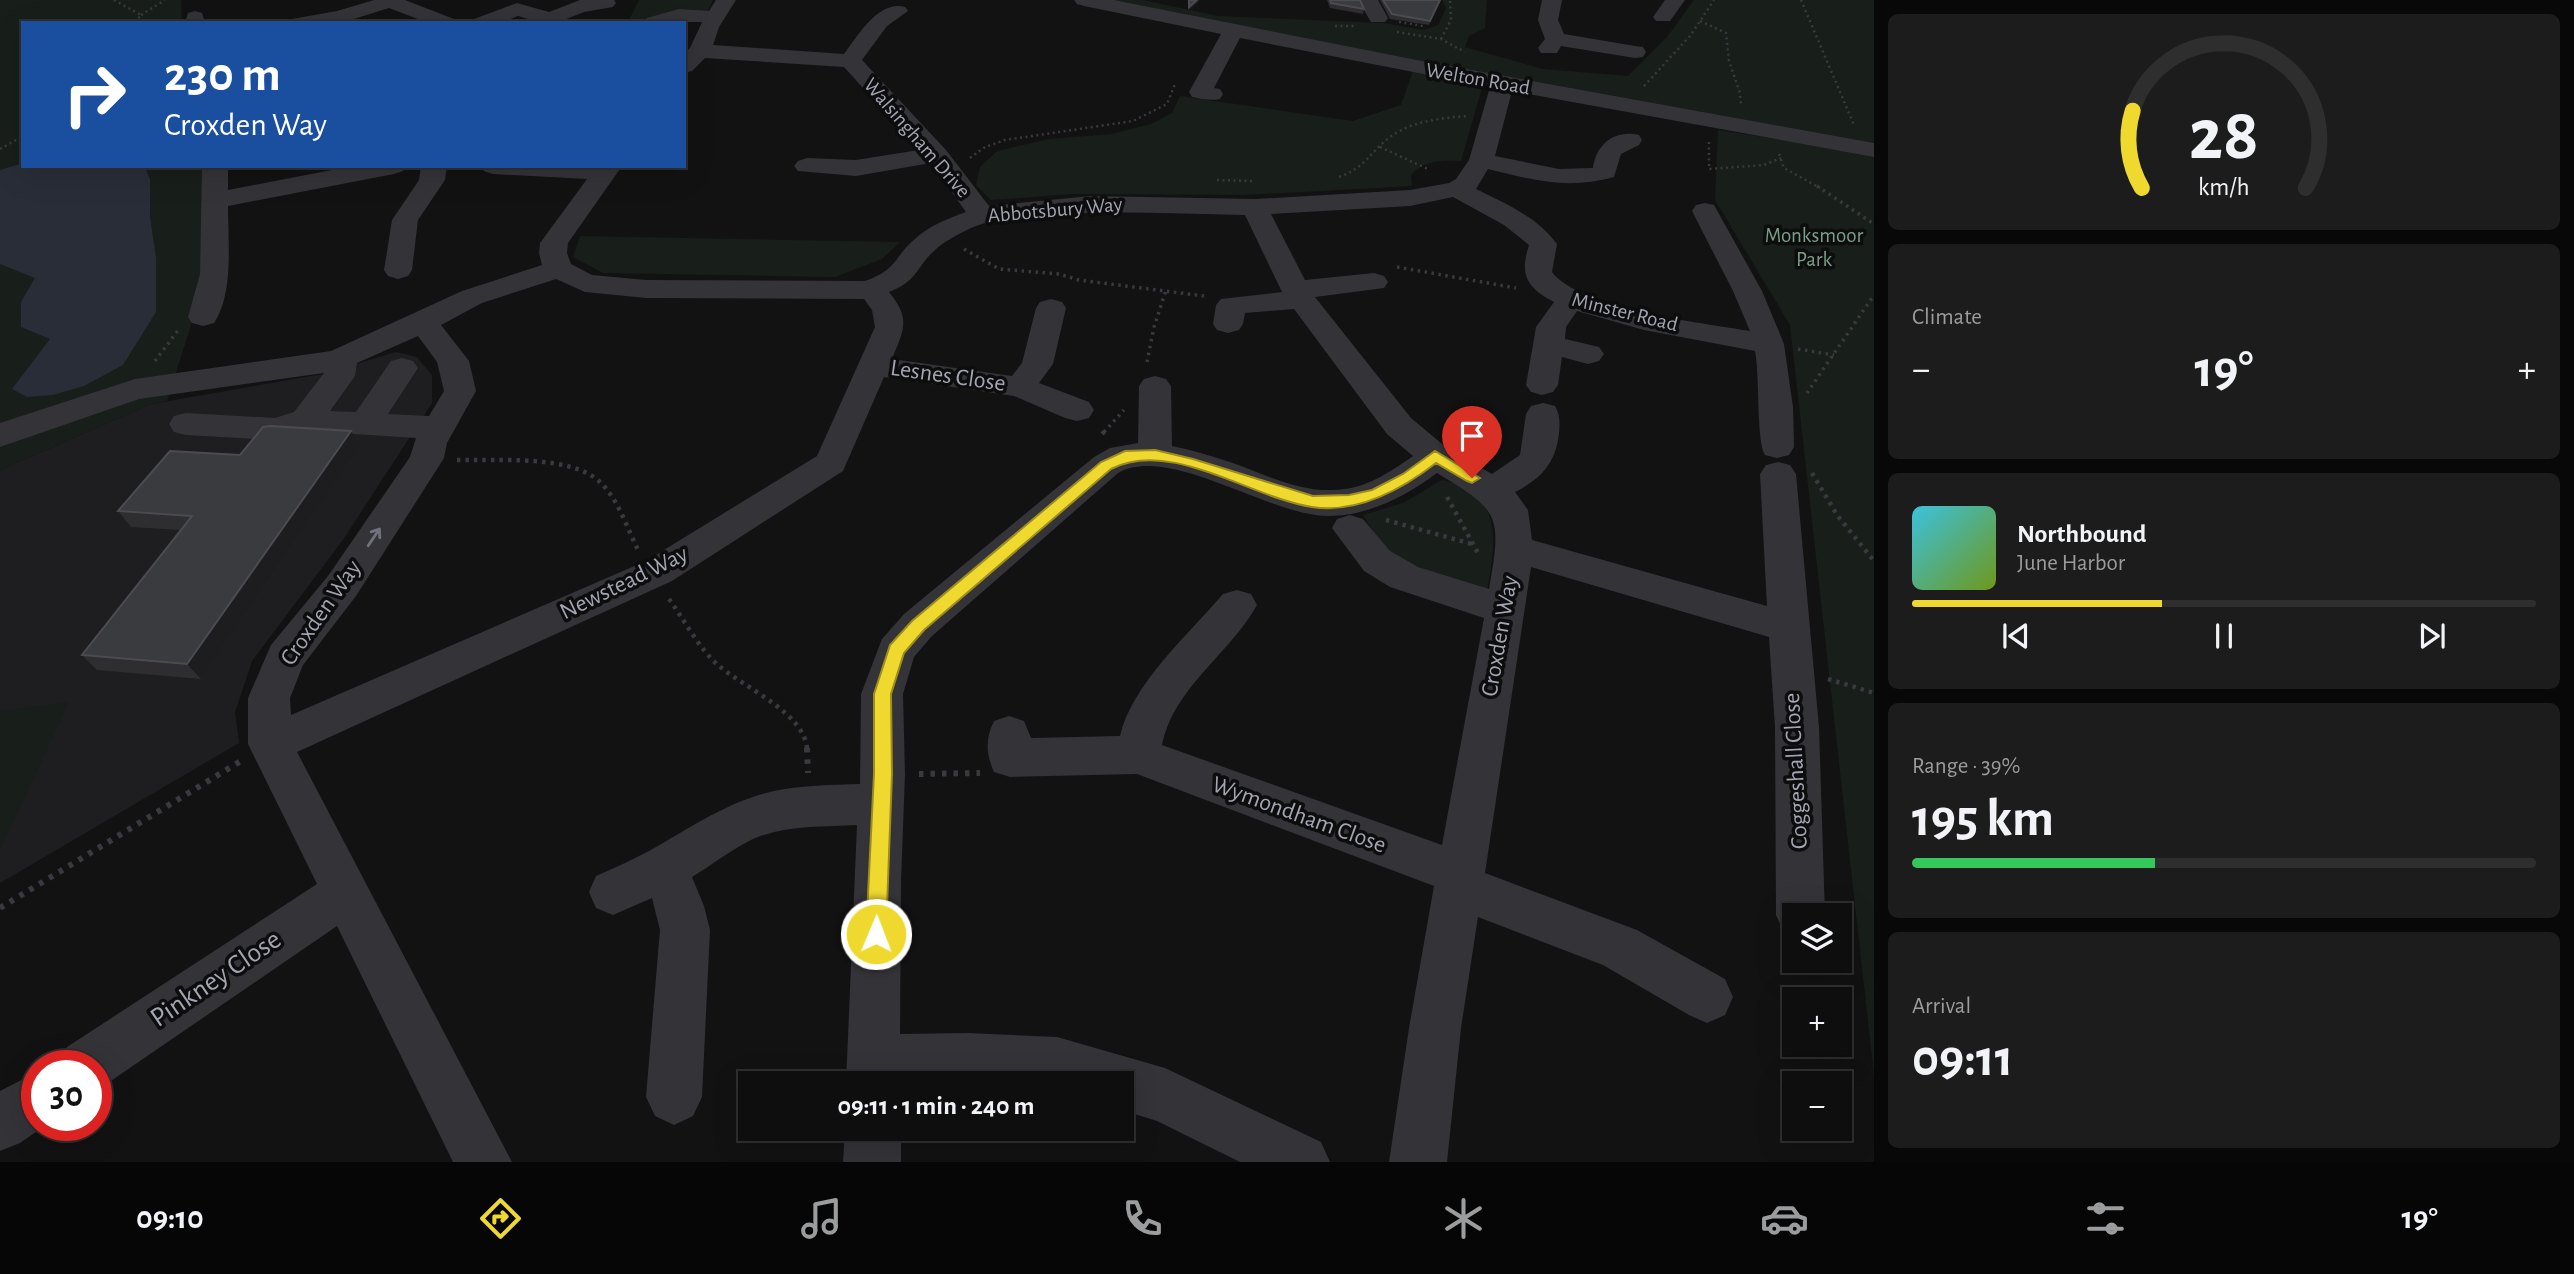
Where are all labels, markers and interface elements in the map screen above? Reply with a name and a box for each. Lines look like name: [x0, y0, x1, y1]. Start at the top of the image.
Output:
icon: right: [49, 49, 140, 140]
text: 230 m: [164, 51, 281, 100]
street label: Welton Road: [1424, 60, 1532, 99]
street label: Walsingham Drive: [860, 74, 974, 202]
text: 28: [2189, 100, 2259, 173]
text: Croxden Way: [164, 109, 327, 141]
text: km/h: [2198, 175, 2250, 200]
street label: Abbotsbury Way: [987, 194, 1123, 226]
park label: Monksmoor Park: [1765, 225, 1863, 270]
street label: Minster Road: [1570, 289, 1680, 335]
text: Climate: [1912, 306, 1982, 329]
text: 19°: [2194, 344, 2254, 396]
text: −: [1912, 351, 1930, 389]
text: +: [2518, 351, 2536, 389]
street label: Lesnes Close: [889, 356, 1007, 396]
pin: [1442, 406, 1502, 478]
icon: arrive: [1453, 417, 1491, 455]
text: Northbound: [2017, 521, 2146, 547]
one-way arrow: [368, 527, 382, 547]
street label: Newstead Way: [556, 542, 692, 624]
text: June Harbor: [2017, 552, 2125, 575]
street label: Croxden Way: [276, 556, 366, 670]
street label: Croxden Way: [1478, 574, 1522, 698]
icon: previous: [1997, 617, 2035, 655]
icon: pause: [2205, 617, 2243, 655]
icon: next: [2413, 617, 2451, 655]
street label: Coggeshall Close: [1780, 692, 1812, 850]
text: Range · 39%: [1912, 755, 2020, 778]
street label: Wymondham Close: [1209, 772, 1389, 858]
text: 195 km: [1912, 793, 2054, 845]
position arrow: [839, 897, 913, 971]
map controls: [1782, 903, 1852, 1141]
button: layers: [1782, 903, 1852, 973]
street label: Pinkney Close: [146, 925, 286, 1033]
button: +: [1782, 987, 1852, 1057]
text: Arrival: [1912, 995, 1971, 1018]
text: 09:11: [1912, 1033, 2014, 1085]
speed limit sign: 30: [21, 1050, 112, 1141]
button: −: [1782, 1071, 1852, 1141]
text: 09:11 · 1 min · 240 m: [838, 1093, 1034, 1119]
icon: directions: [476, 1194, 525, 1243]
icon: music: [797, 1194, 846, 1243]
icon: phone: [1118, 1194, 1167, 1243]
icon: climate: [1439, 1194, 1488, 1243]
icon: car: [1760, 1194, 1809, 1243]
icon: filters: [2081, 1194, 2130, 1243]
text: 09:10: [136, 1202, 204, 1234]
text: 19°: [2402, 1202, 2438, 1234]

